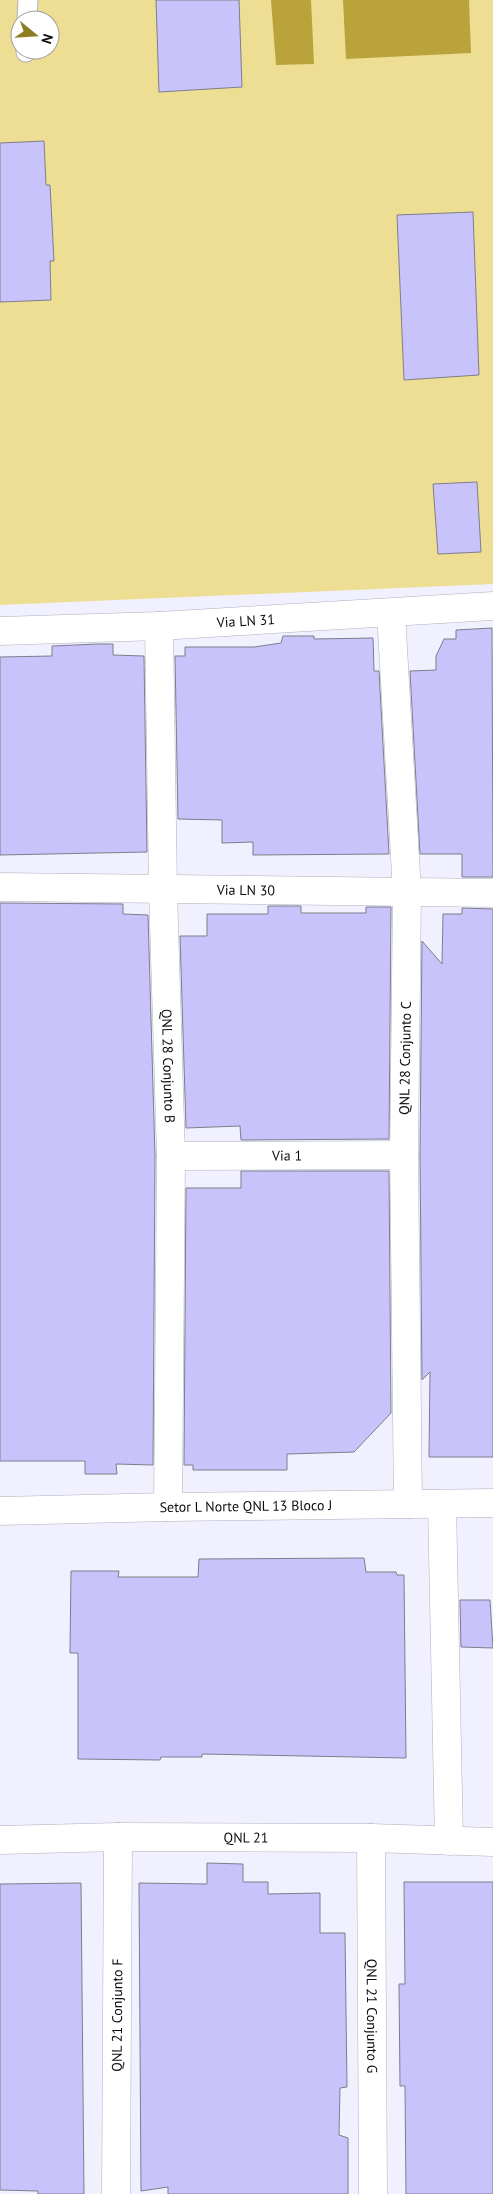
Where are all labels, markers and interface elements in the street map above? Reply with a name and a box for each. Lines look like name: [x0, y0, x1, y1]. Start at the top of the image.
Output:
north arrow: [10, 10, 60, 60]
text: N: [37, 32, 57, 46]
street label: Via LN 31: [215, 610, 275, 632]
street label: Via LN 30: [216, 881, 276, 899]
street label: QNL 28 Conjunto C: [395, 1001, 415, 1115]
street label: QNL 28 Conjunto B: [158, 1009, 179, 1123]
street label: Via 1: [271, 1146, 302, 1165]
street label: Setor L Norte QNL 13 Bloco J: [159, 1496, 332, 1516]
street label: QNL 21: [224, 1828, 268, 1847]
street label: QNL 21 Conjunto F: [108, 1958, 126, 2072]
street label: QNL 21 Conjunto G: [363, 1959, 381, 2073]

